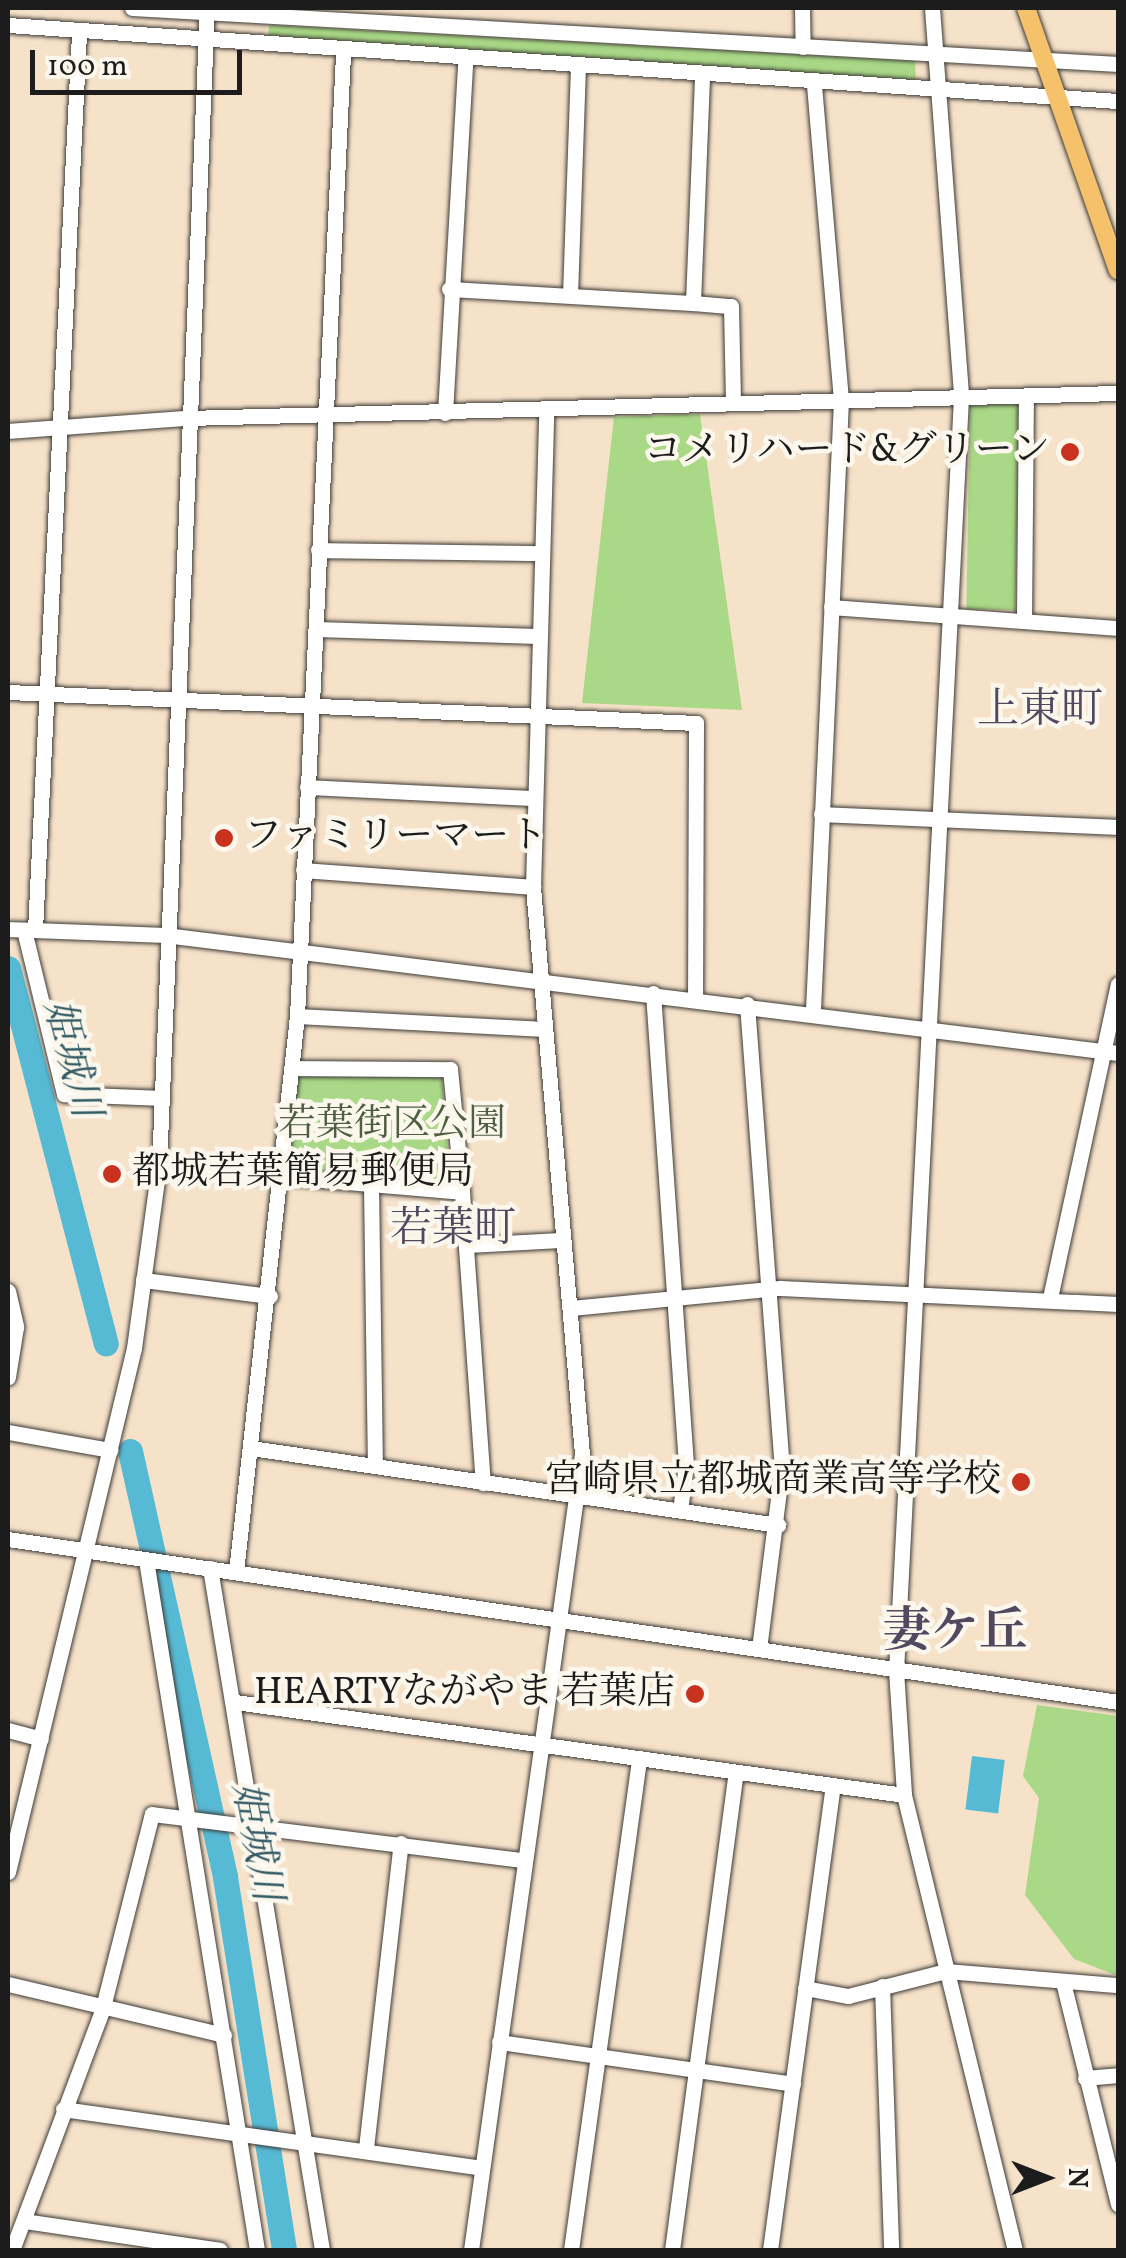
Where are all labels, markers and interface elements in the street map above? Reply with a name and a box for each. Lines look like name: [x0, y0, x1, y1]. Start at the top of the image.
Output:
scale bar: [35, 30, 248, 92]
text: 100 m: [47, 46, 128, 88]
place label: コメリハード&グリーン: [642, 429, 1050, 475]
marker: コメリハード&グリーン: [1059, 441, 1081, 463]
district label: 上東町: [977, 687, 1103, 737]
place label: ファミリーマート: [244, 815, 548, 861]
marker: ファミリーマート: [213, 827, 235, 849]
water label: 姫城川: [31, 995, 109, 1123]
park label: 若葉街区公園: [278, 1103, 506, 1149]
place label: 都城若葉簡易郵便局: [132, 1151, 474, 1197]
marker: 都城若葉簡易郵便局: [101, 1163, 123, 1185]
district label: 若葉町: [390, 1206, 516, 1256]
place label: 宮崎県立都城商業高等学校: [545, 1459, 1001, 1505]
marker: 宮崎県立都城商業高等学校: [1010, 1471, 1032, 1493]
district label: 妻ケ丘: [883, 1605, 1027, 1663]
place label: HEARTYながやま 若葉店: [254, 1671, 675, 1717]
marker: HEARTYながやま 若葉店: [684, 1683, 706, 1705]
water label: 姫城川: [220, 1779, 290, 1905]
north arrow: [996, 2128, 1096, 2228]
text: N: [1057, 2168, 1096, 2188]

